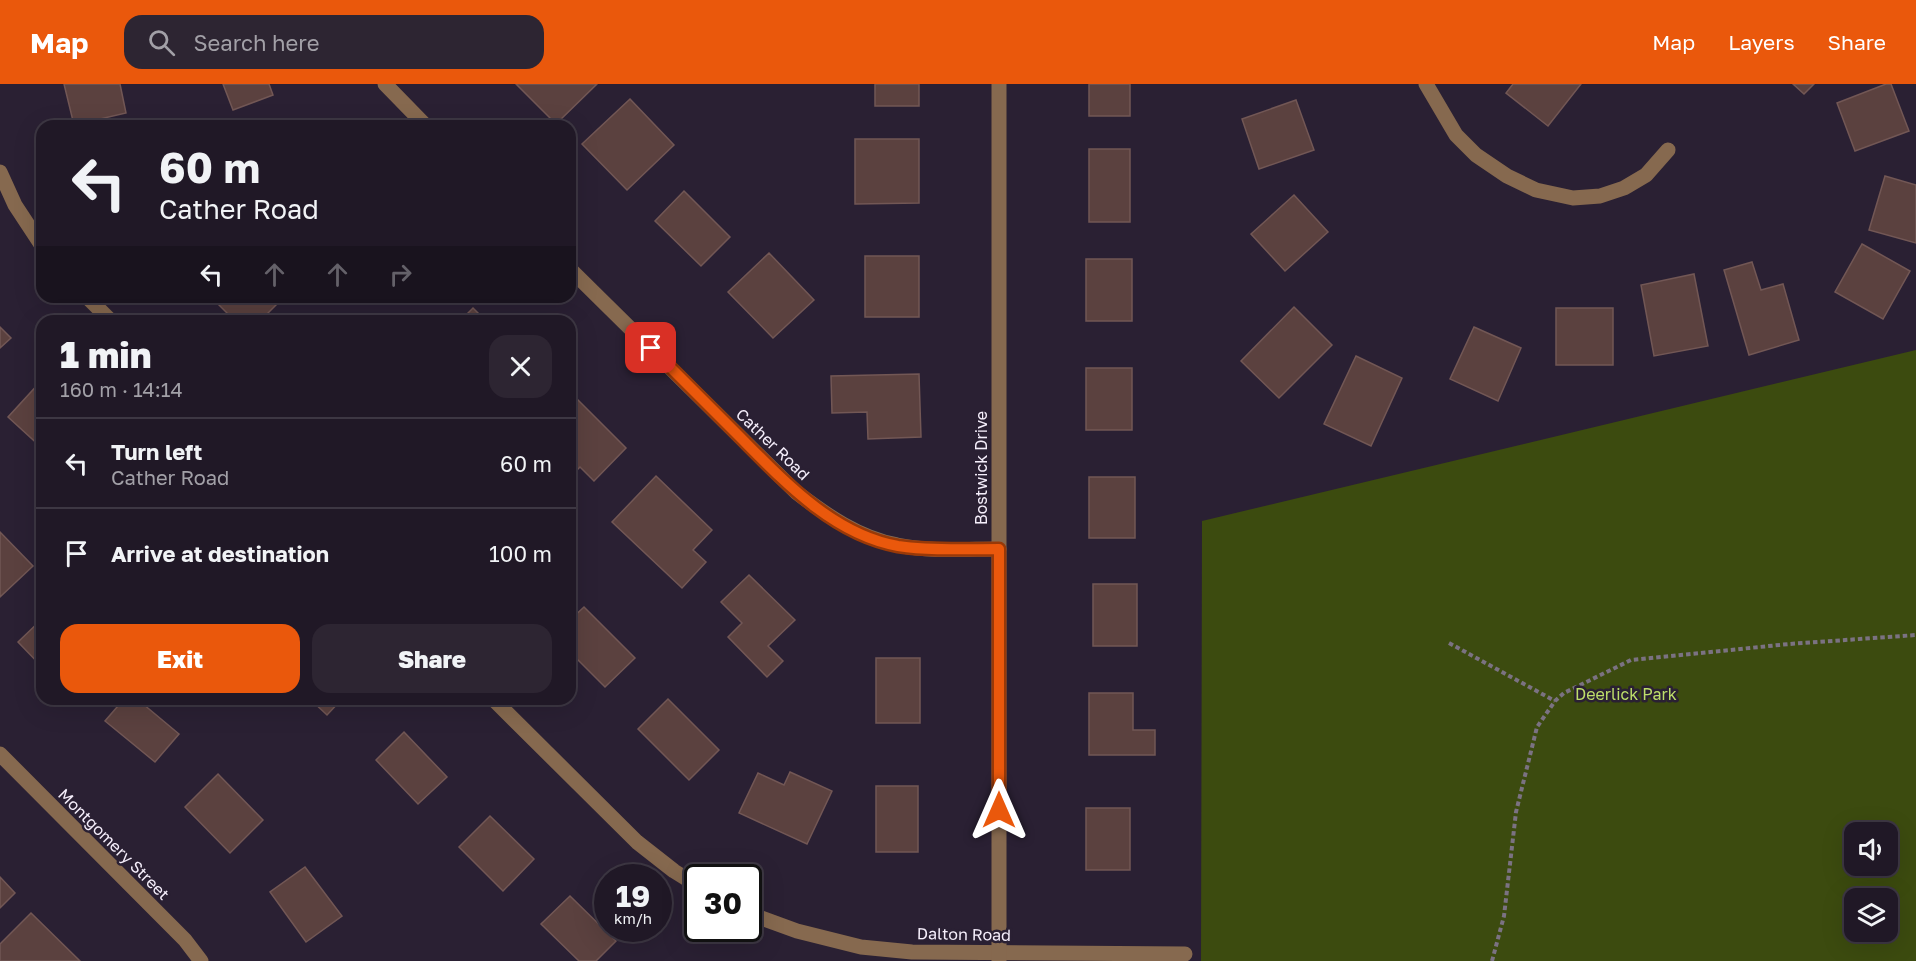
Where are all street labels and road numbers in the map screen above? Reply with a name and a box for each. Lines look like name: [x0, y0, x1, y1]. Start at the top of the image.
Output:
street label: Cather Road: [732, 404, 814, 484]
street label: Bostwick Drive: [971, 411, 991, 525]
street label: Montgomery Street: [54, 784, 174, 904]
street label: Dalton Road: [917, 923, 1011, 945]

